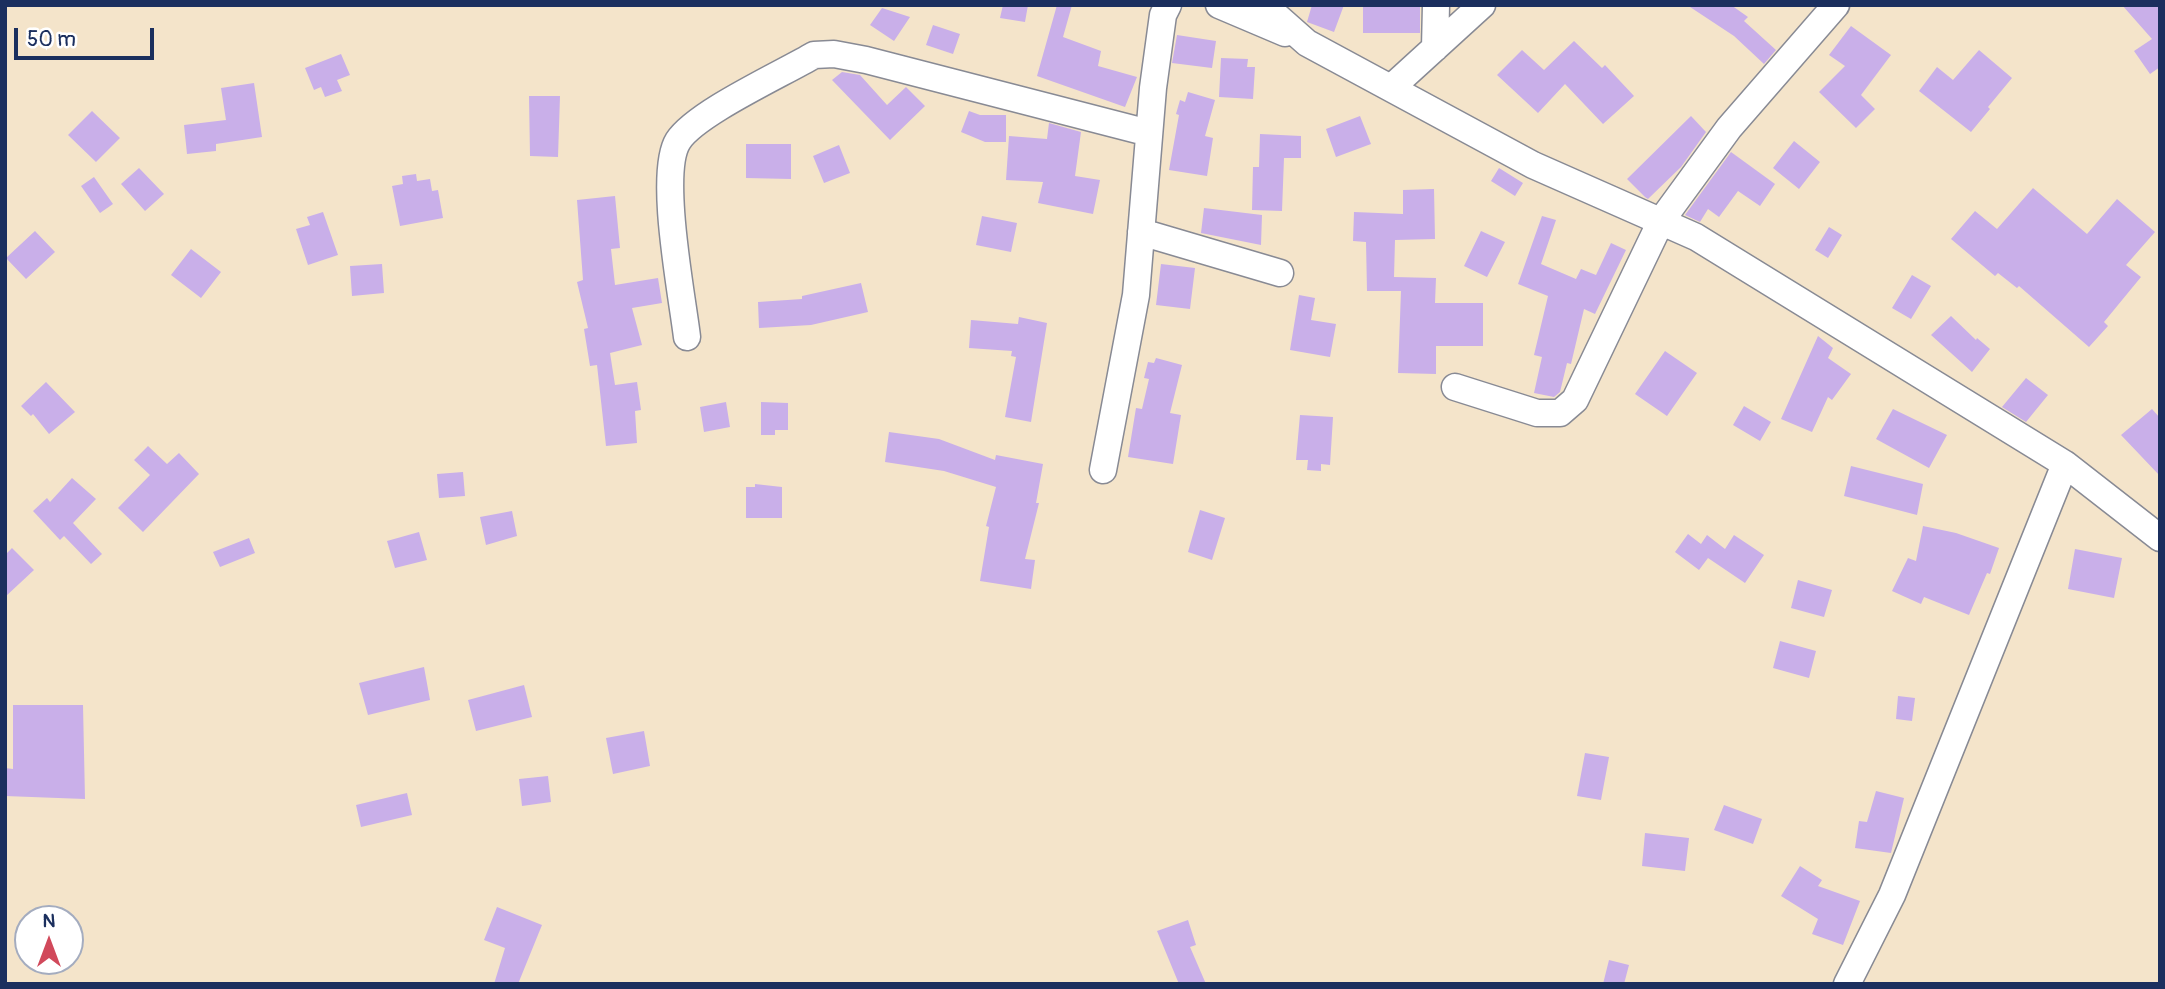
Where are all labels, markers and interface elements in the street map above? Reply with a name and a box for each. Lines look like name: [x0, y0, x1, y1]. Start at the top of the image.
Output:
scale bar: [18, 14, 158, 58]
text: 50 m: [27, 26, 76, 53]
north arrow: [14, 905, 84, 975]
text: N: [43, 909, 55, 933]

